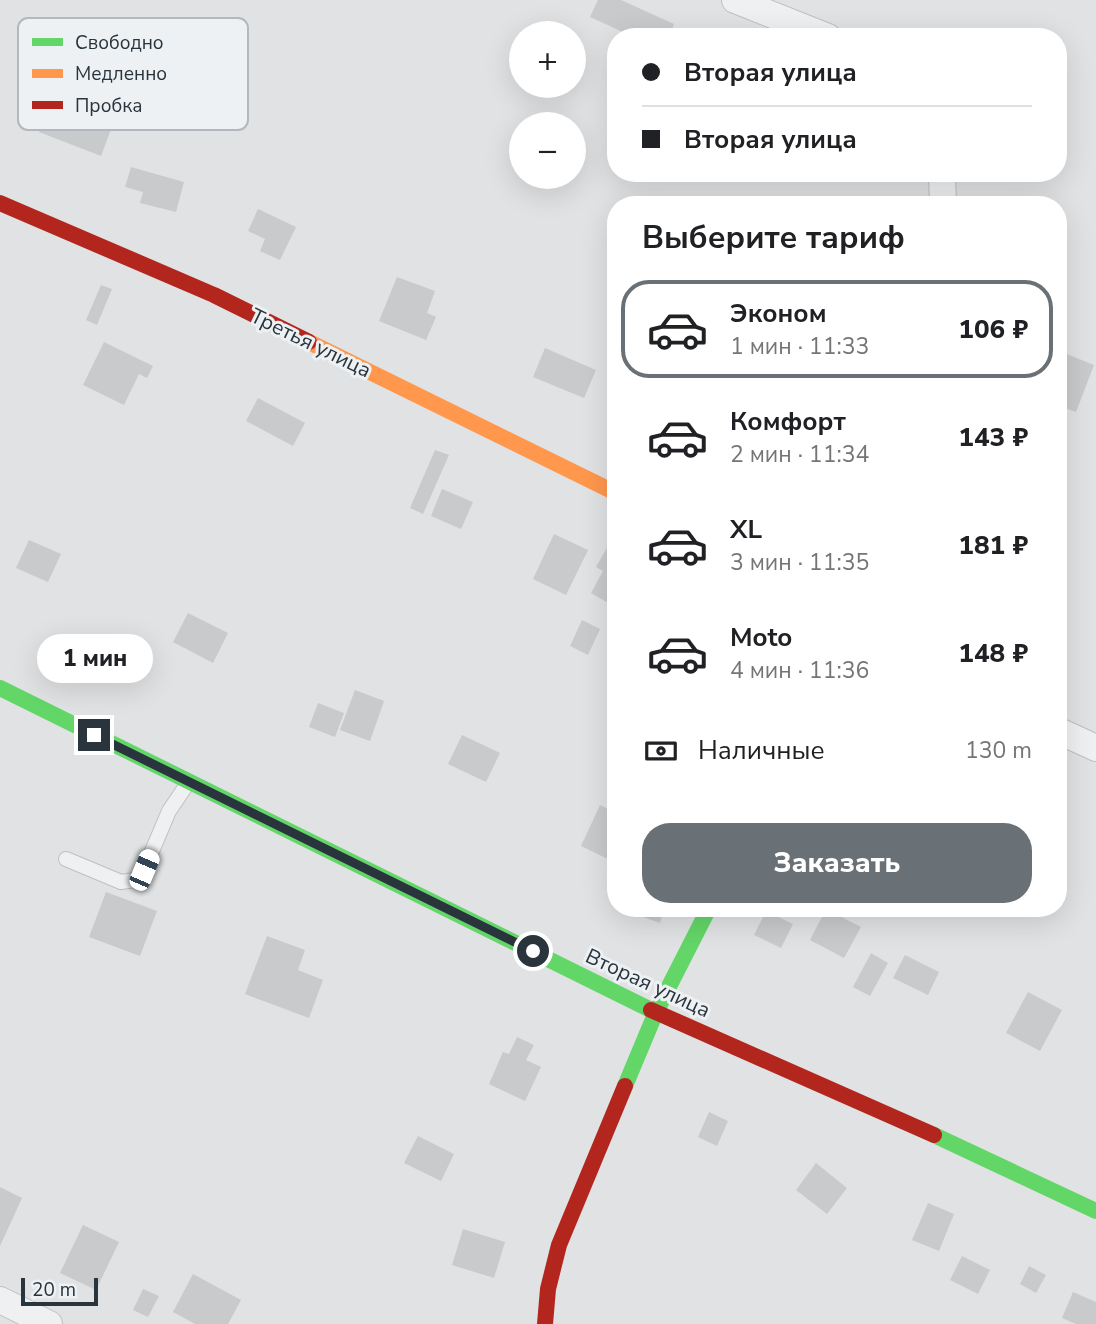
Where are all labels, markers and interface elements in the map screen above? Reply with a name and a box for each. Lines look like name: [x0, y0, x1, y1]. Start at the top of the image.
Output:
legend: [18, 18, 248, 130]
map controls: [509, 21, 586, 189]
button: +: [509, 21, 586, 98]
text: Свободно: [75, 30, 164, 56]
text: Вторая улица: [684, 55, 857, 90]
text: Медленно: [75, 61, 167, 87]
text: Пробка: [75, 93, 142, 119]
button: −: [509, 112, 586, 189]
text: Вторая улица: [684, 122, 857, 157]
text: Выберите тариф: [642, 216, 905, 259]
text: Эконом: [730, 296, 827, 331]
icon: car: [646, 298, 709, 361]
street label: Третья улица: [246, 302, 376, 384]
text: 106 ₽: [958, 312, 1028, 347]
text: 1 мин · 11:33: [730, 331, 869, 362]
text: Комфорт: [730, 404, 846, 439]
icon: car: [646, 406, 709, 469]
text: 143 ₽: [958, 420, 1028, 455]
text: 2 мин · 11:34: [730, 439, 869, 470]
text: XL: [730, 512, 762, 547]
icon: car: [646, 514, 709, 577]
text: 181 ₽: [958, 528, 1028, 563]
text: 3 мин · 11:35: [730, 547, 869, 578]
text: Moto: [730, 620, 792, 655]
icon: car: [646, 622, 709, 685]
callout: 1 мин: [36, 634, 152, 682]
text: 148 ₽: [958, 636, 1028, 671]
text: 1 мин: [63, 643, 127, 674]
text: 4 мин · 11:36: [730, 655, 869, 686]
route end: [78, 719, 110, 751]
icon: cash: [642, 732, 680, 770]
text: Наличные: [698, 733, 825, 768]
text: 130 m: [965, 735, 1032, 766]
button: Заказать: [642, 823, 1032, 903]
car: [127, 847, 162, 893]
route start: [517, 935, 549, 967]
street label: Вторая улица: [581, 942, 715, 1024]
scale bar: [21, 1275, 98, 1307]
text: 20 m: [32, 1277, 76, 1303]

